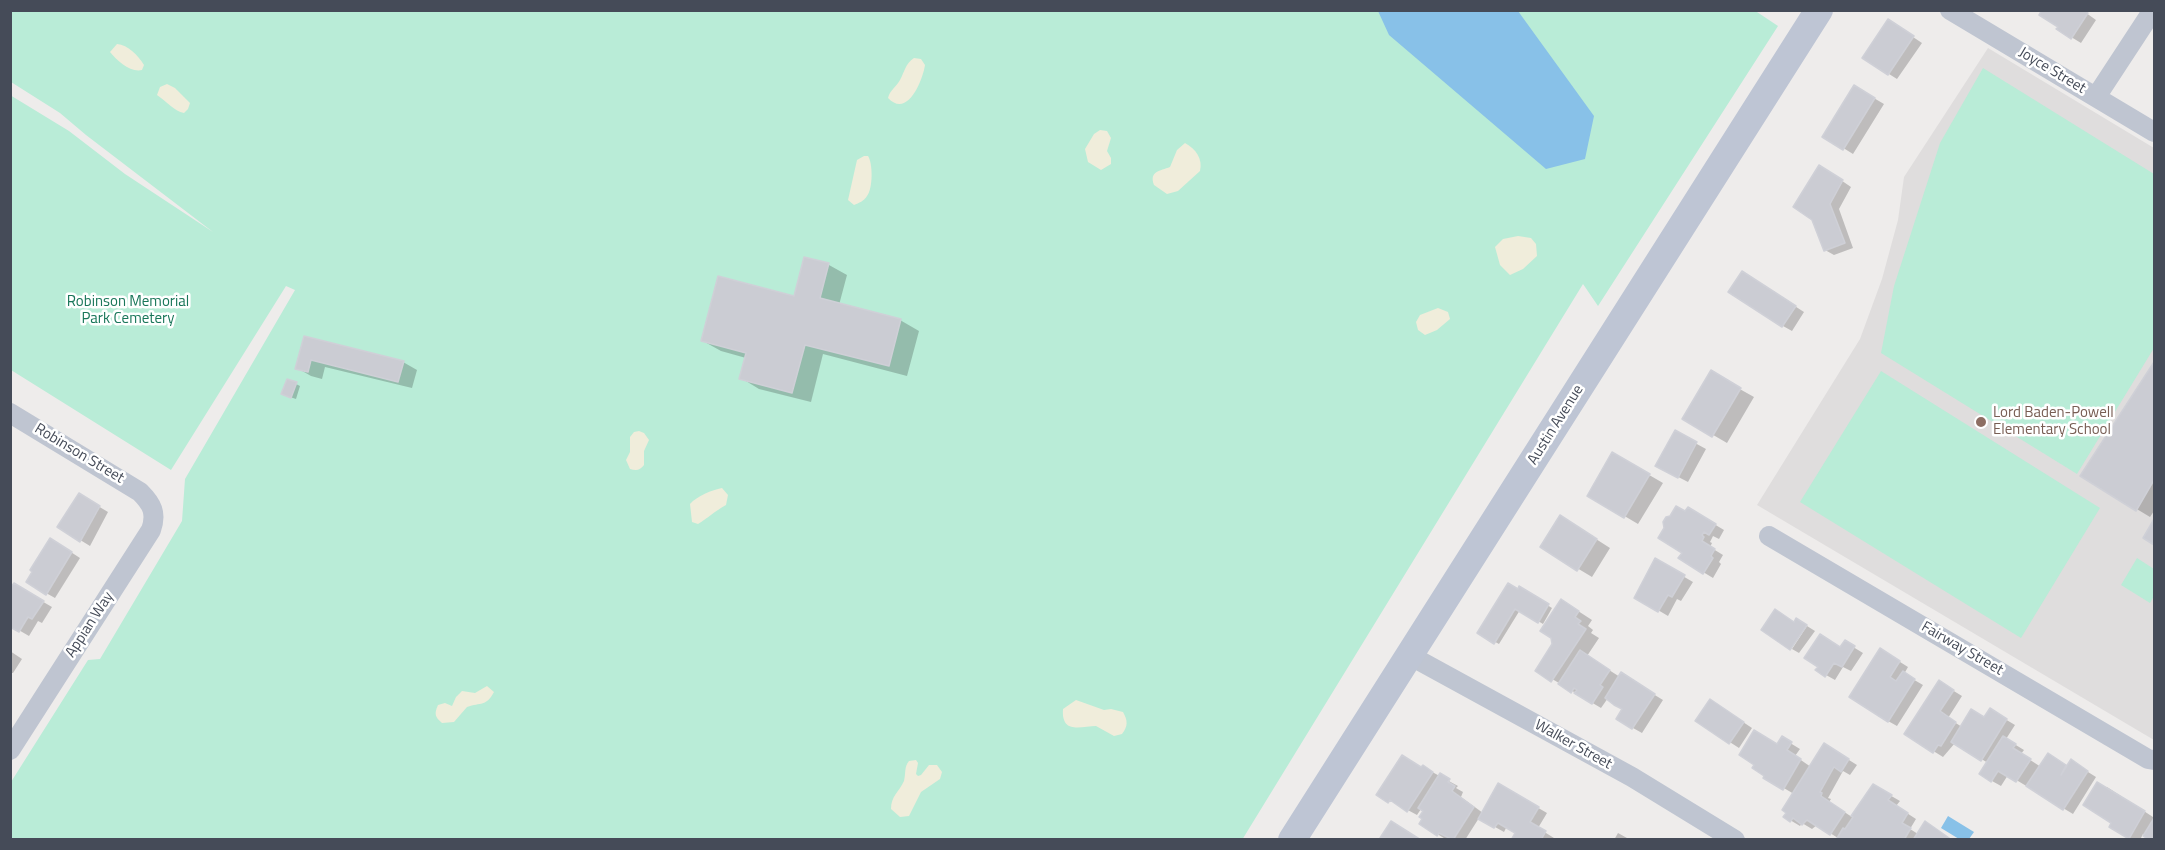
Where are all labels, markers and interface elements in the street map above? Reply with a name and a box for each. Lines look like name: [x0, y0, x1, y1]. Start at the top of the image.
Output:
street label: Joyce Street: [2015, 44, 2089, 98]
park label: Robinson Memorial Park Cemetery: [67, 293, 189, 328]
street label: Austin Avenue: [1524, 382, 1588, 468]
place label: Lord Baden-Powell Elementary School: [1993, 404, 2114, 439]
marker: Lord Baden-Powell Elementary School: [1974, 415, 1988, 429]
street label: Robinson Street: [31, 420, 127, 488]
street label: Appian Way: [62, 589, 118, 661]
street label: Fairway Street: [1918, 618, 2006, 680]
street label: Walker Street: [1531, 716, 1615, 774]

